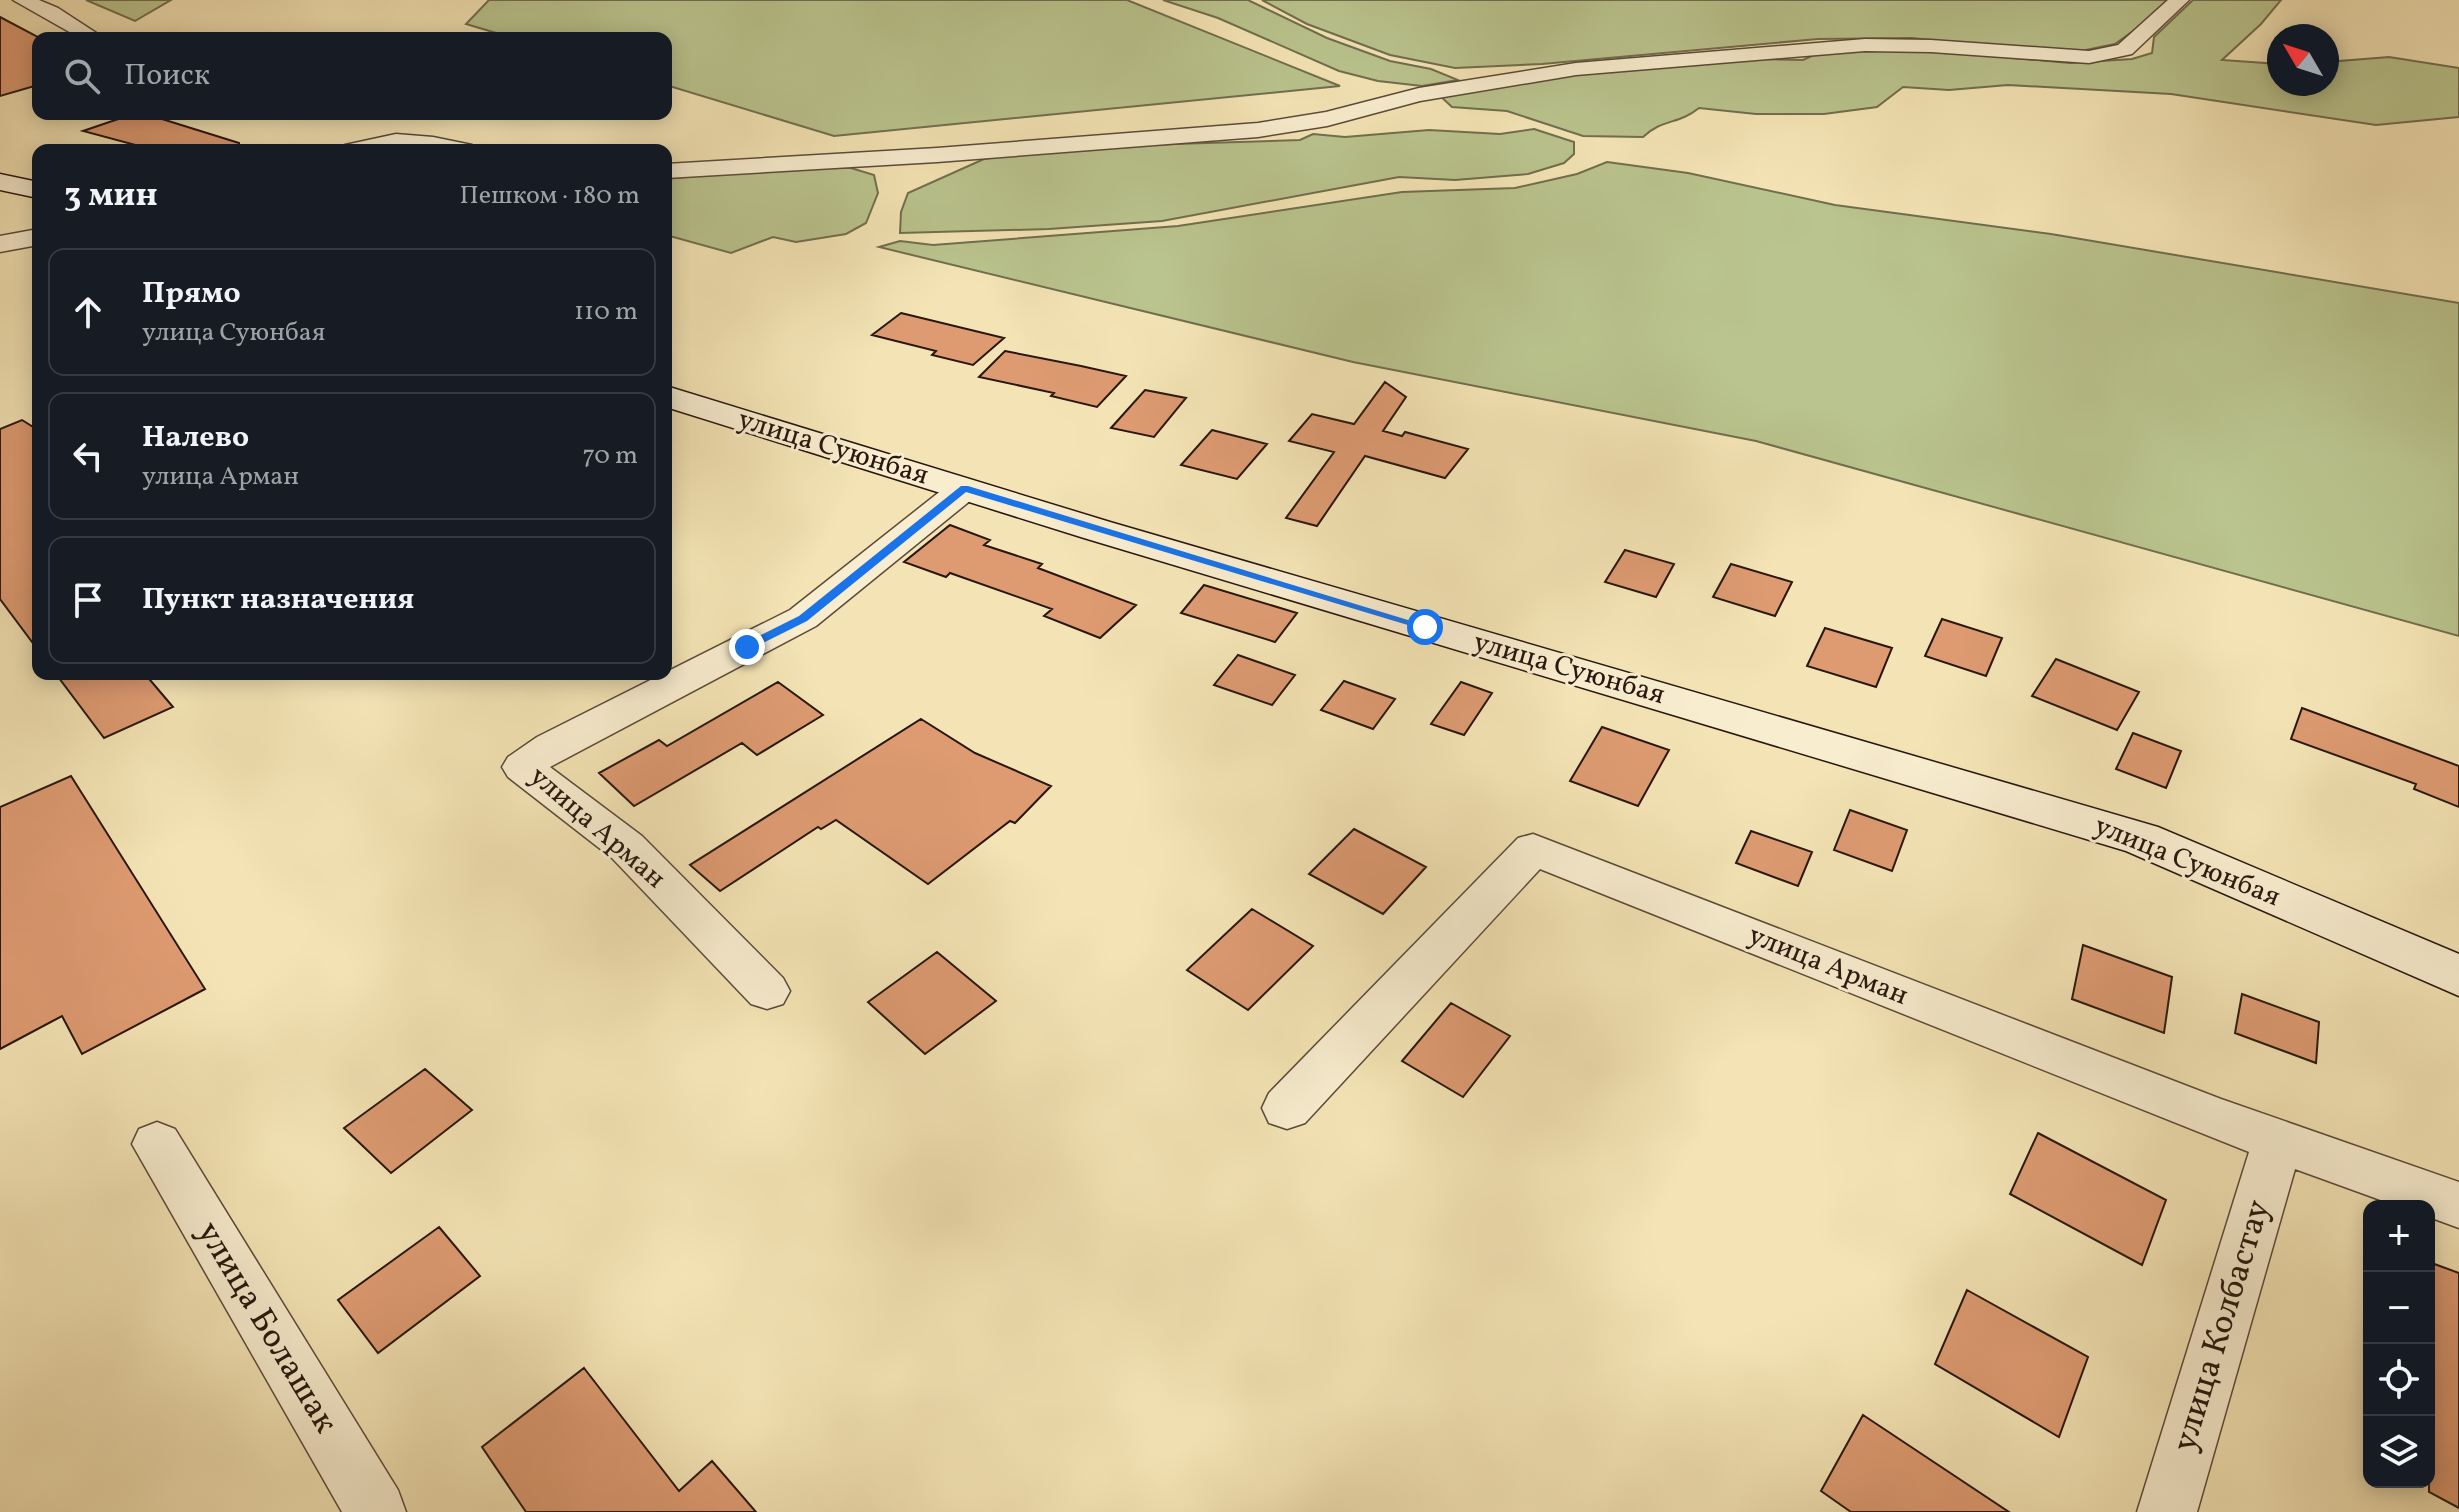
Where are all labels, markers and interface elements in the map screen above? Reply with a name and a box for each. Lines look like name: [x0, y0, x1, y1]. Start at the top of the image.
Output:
north arrow: [2267, 24, 2339, 96]
search box: [32, 32, 672, 120]
icon: search: [60, 54, 104, 98]
text: Поиск: [124, 55, 210, 97]
text: 3 мин: [64, 173, 158, 220]
text: Пешком · 180 m: [459, 178, 640, 214]
text: Прямо: [142, 273, 241, 315]
icon: ahead: [66, 290, 110, 334]
text: 110 m: [574, 294, 638, 330]
text: улица Суюнбая: [142, 315, 325, 351]
street label: улица Суюнбая: [733, 400, 933, 496]
text: Налево: [142, 417, 249, 459]
icon: left: [66, 434, 110, 478]
text: 70 m: [583, 438, 638, 474]
text: улица Арман: [142, 459, 299, 495]
icon: arrive: [66, 578, 110, 622]
text: Пункт назначения: [142, 579, 414, 621]
route start: [1407, 609, 1443, 645]
street label: улица Суюнбая: [1469, 623, 1669, 715]
route end: [729, 629, 765, 665]
street label: улица Арман: [520, 758, 674, 898]
street label: улица Суюнбая: [2088, 807, 2286, 917]
street label: улица Арман: [1742, 916, 1914, 1016]
street label: улица Колбастау: [2162, 1194, 2284, 1458]
map controls: [2363, 1200, 2435, 1488]
button: +: [2363, 1200, 2435, 1272]
street label: улица Болашак: [184, 1213, 348, 1443]
button: −: [2363, 1272, 2435, 1344]
button: locate: [2363, 1344, 2435, 1416]
button: layers: [2363, 1416, 2435, 1488]

